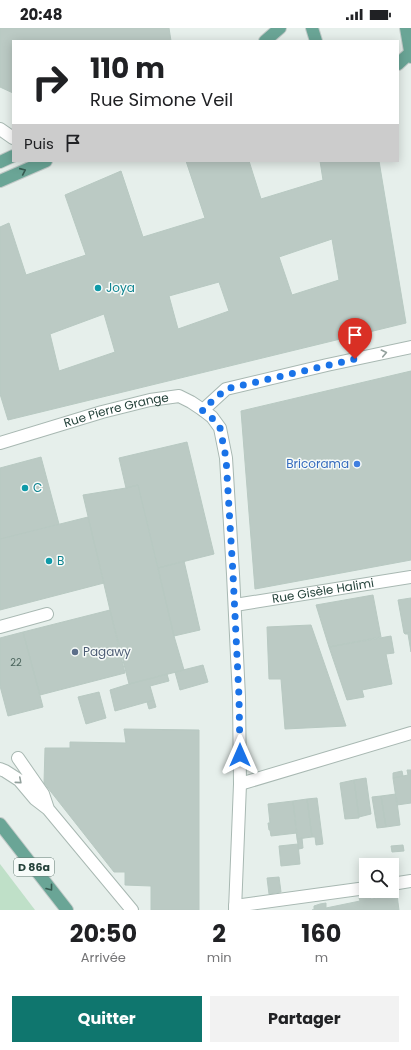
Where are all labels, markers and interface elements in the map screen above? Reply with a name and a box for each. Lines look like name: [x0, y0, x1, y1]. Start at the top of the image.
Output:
text: 20:48: [20, 4, 62, 25]
text: 110 m: [90, 49, 165, 88]
icon: right: [24, 56, 76, 108]
text: Rue Simone Veil: [90, 87, 233, 112]
icon: arrive: [62, 132, 84, 154]
text: Puis: [24, 133, 54, 154]
one-way arrow: [19, 168, 27, 176]
place label: Joya: [106, 279, 135, 296]
marker: Joya: [93, 283, 103, 293]
pin: [338, 318, 372, 359]
icon: arrive: [344, 324, 366, 346]
one-way arrow: [381, 349, 387, 357]
street label: Rue Pierre Grange: [62, 389, 170, 431]
place label: Bricorama: [286, 455, 349, 472]
marker: Bricorama: [352, 459, 362, 469]
place label: C: [33, 479, 42, 496]
marker: C: [20, 483, 30, 493]
place label: B: [57, 552, 64, 569]
marker: B: [44, 556, 54, 566]
street label: Rue Gisèle Halimi: [271, 574, 375, 607]
place label: Pagawy: [83, 643, 131, 660]
marker: Pagawy: [70, 647, 80, 657]
house number: 22: [10, 655, 22, 670]
position arrow: [219, 734, 261, 776]
one-way arrow: [14, 777, 22, 784]
road number: D 86a: [14, 858, 54, 876]
map controls: [359, 858, 399, 898]
button: search: [359, 858, 399, 898]
one-way arrow: [45, 883, 52, 890]
text: 20:50: [70, 917, 137, 950]
text: 2: [212, 917, 226, 950]
text: 160: [301, 917, 341, 950]
text: Arrivée: [81, 948, 126, 967]
text: min: [207, 948, 232, 967]
text: m: [315, 948, 328, 967]
button: Quitter: [12, 996, 202, 1042]
button: Partager: [210, 996, 399, 1042]

